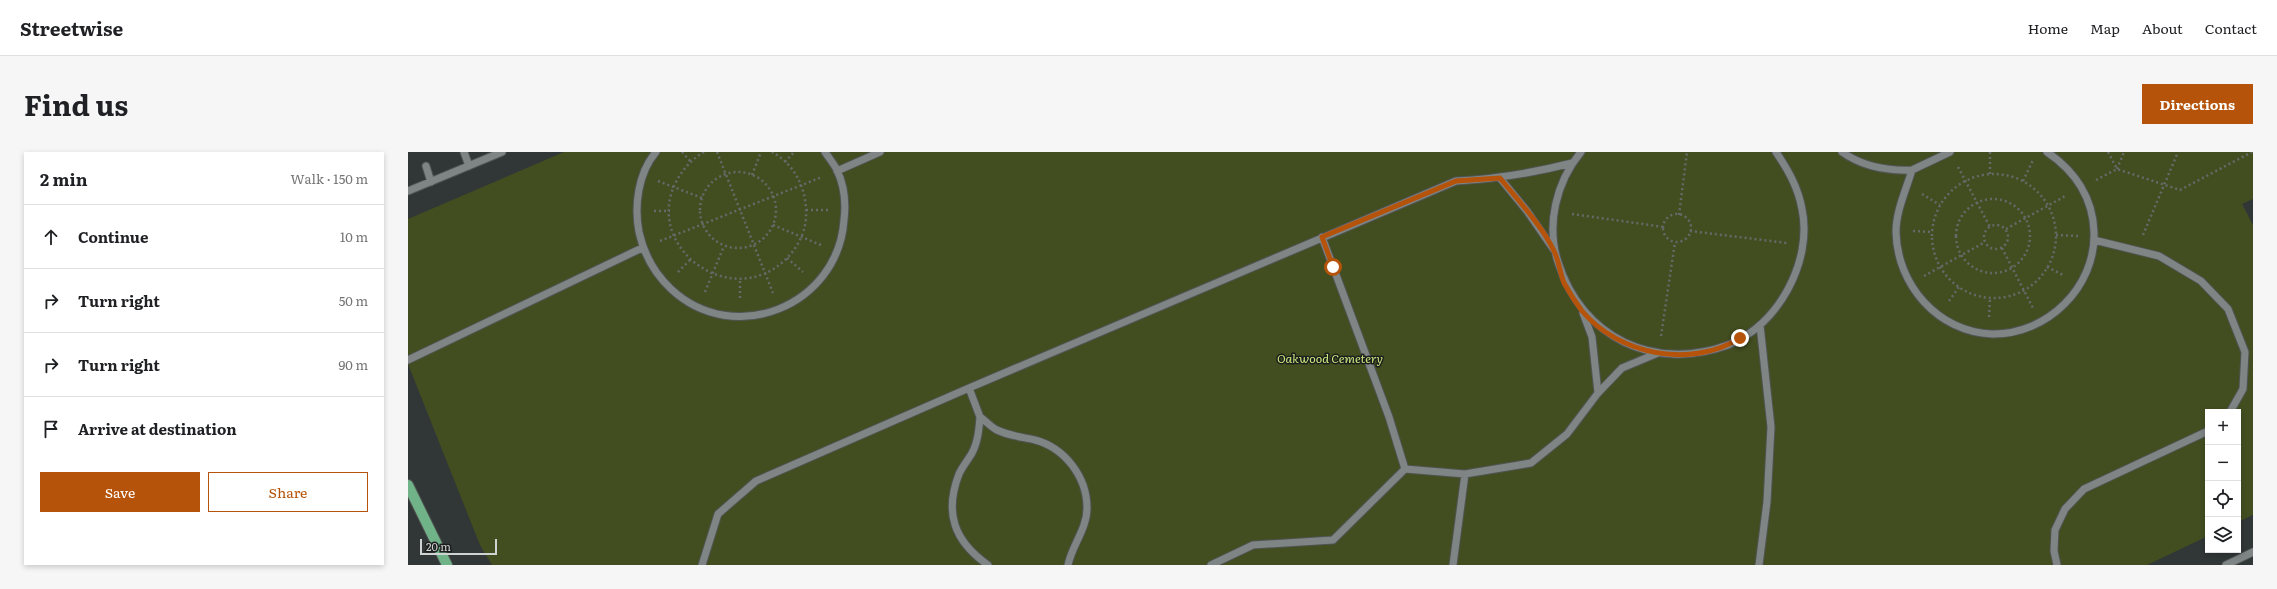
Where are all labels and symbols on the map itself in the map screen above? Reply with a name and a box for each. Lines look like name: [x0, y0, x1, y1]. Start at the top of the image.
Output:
route start: [1324, 258, 1342, 276]
route end: [1731, 329, 1749, 347]
park label: Oakwood Cemetery: [1277, 349, 1383, 367]
scale bar: [420, 537, 497, 556]

